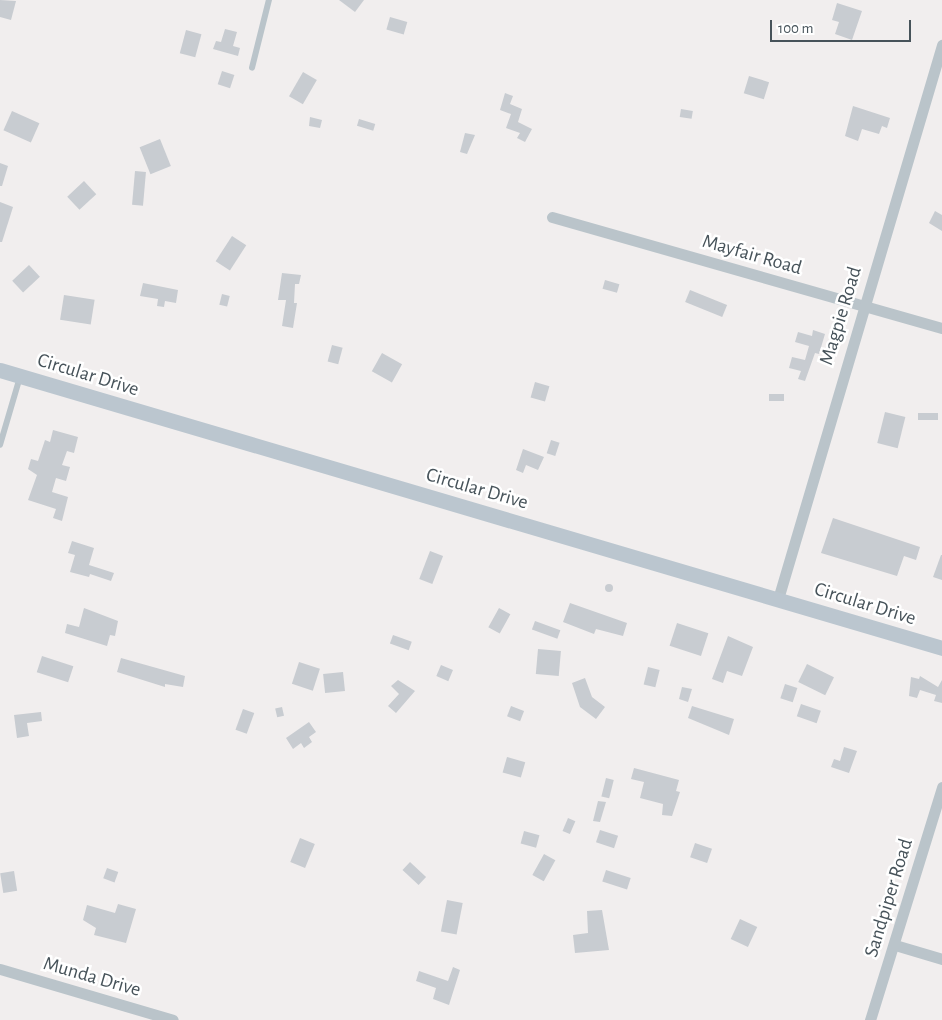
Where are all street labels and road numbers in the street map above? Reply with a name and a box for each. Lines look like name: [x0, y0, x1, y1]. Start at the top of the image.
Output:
street label: Mayfair Road: [699, 229, 805, 281]
street label: Magpie Road: [815, 264, 867, 368]
street label: Circular Drive: [34, 348, 142, 402]
street label: Circular Drive: [423, 463, 531, 515]
street label: Circular Drive: [811, 577, 919, 631]
street label: Sandpiper Road: [860, 836, 918, 960]
street label: Munda Drive: [41, 952, 143, 1002]

